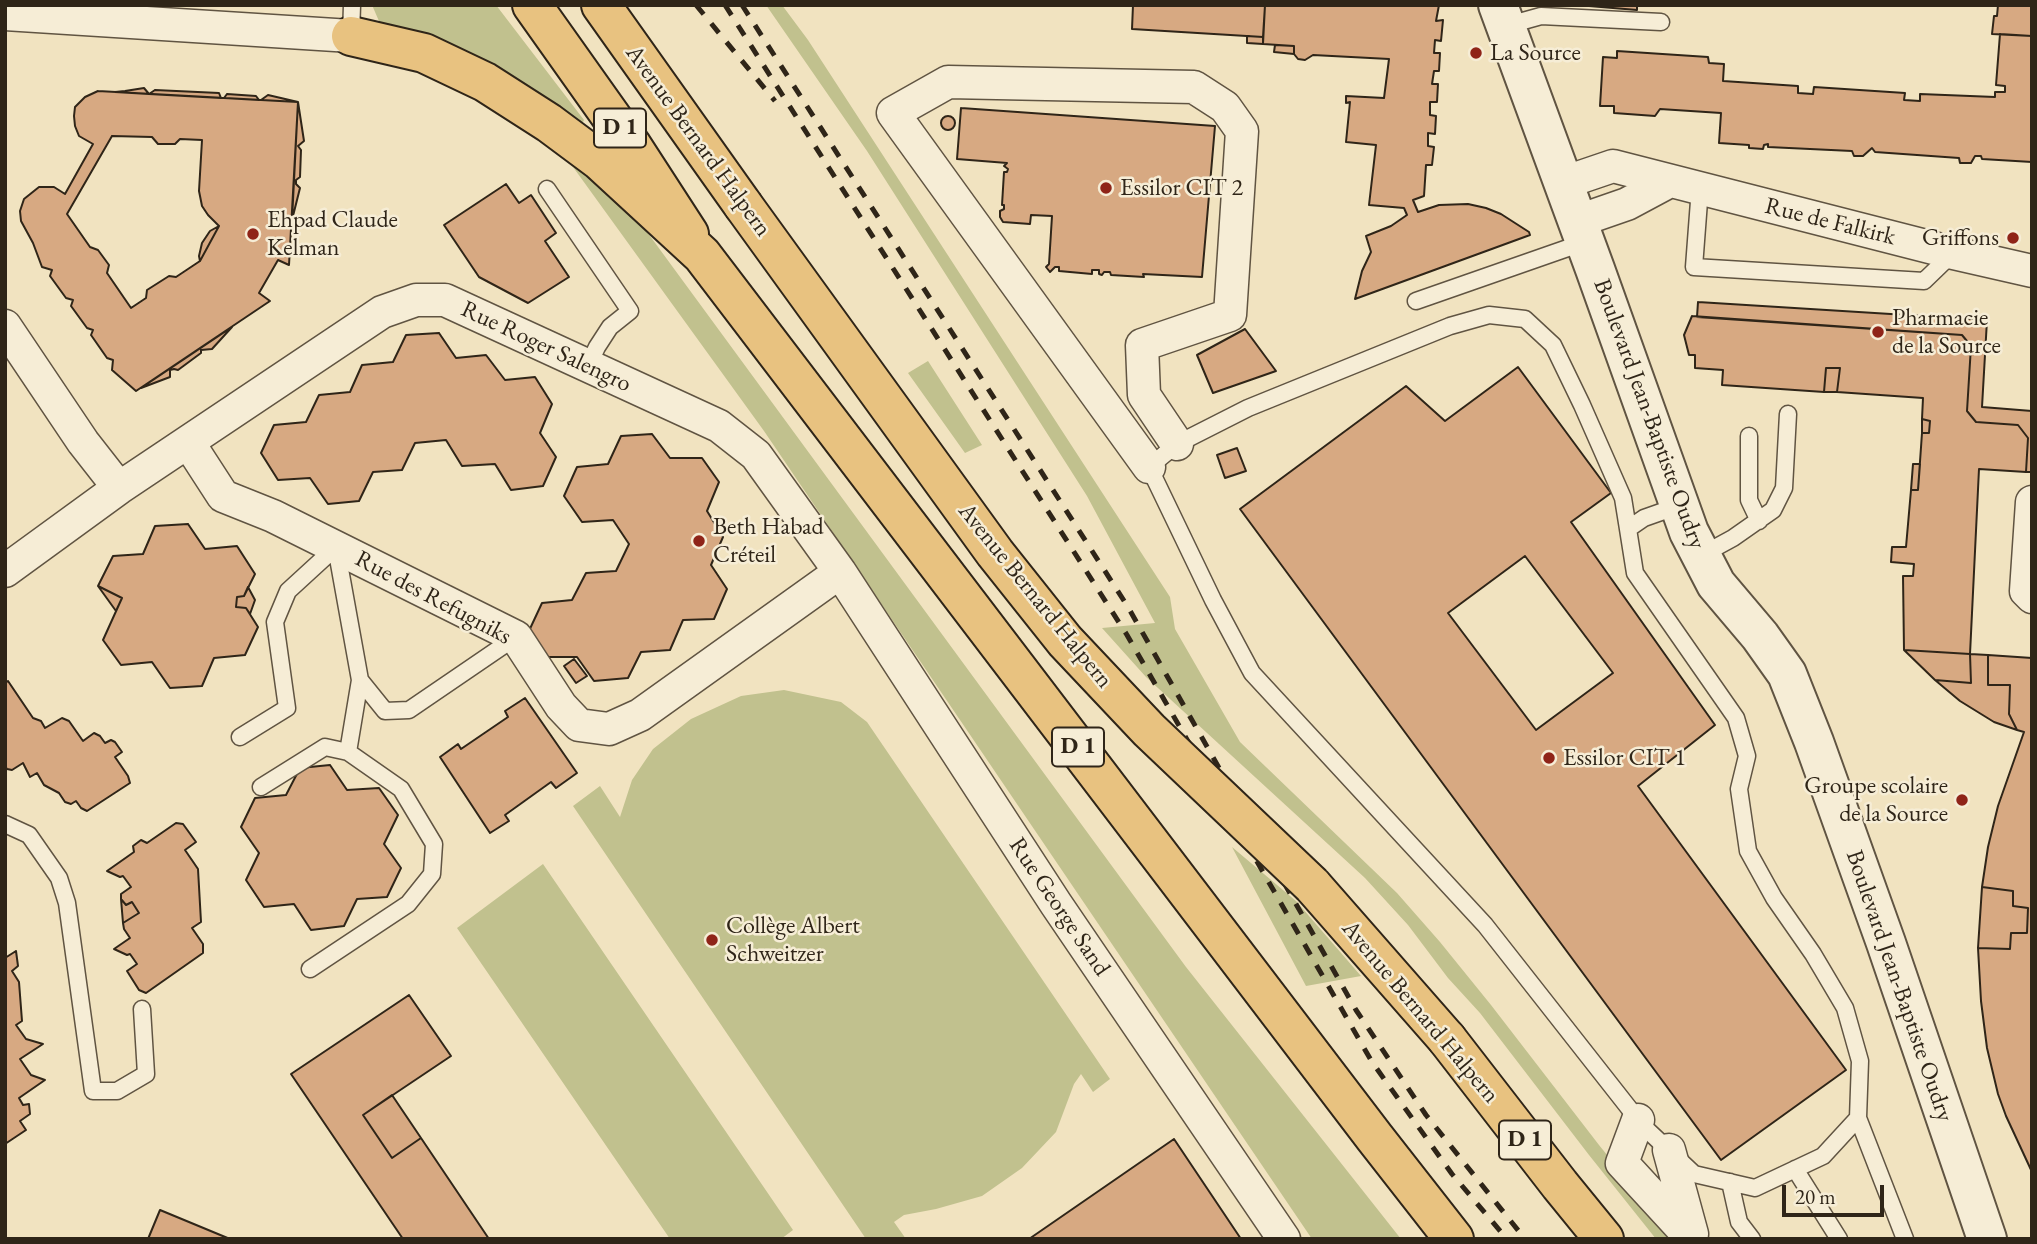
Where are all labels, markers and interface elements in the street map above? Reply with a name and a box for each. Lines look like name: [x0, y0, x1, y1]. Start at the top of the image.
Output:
place label: La Source: [1490, 39, 1581, 67]
street label: Avenue Bernard Halpern: [619, 40, 777, 242]
marker: La Source: [1468, 45, 1484, 61]
road number: D 1: [594, 108, 646, 148]
place label: Essilor CIT 2: [1120, 174, 1243, 202]
marker: Essilor CIT 2: [1098, 180, 1114, 196]
street label: Rue de Falkirk: [1762, 192, 1898, 252]
place label: Ehpad Claude Kelman: [267, 206, 398, 262]
place label: Griffons: [1922, 224, 1999, 252]
marker: Ehpad Claude Kelman: [245, 226, 261, 242]
marker: Griffons: [2005, 230, 2021, 246]
street label: Boulevard Jean-Baptiste Oudry: [1587, 275, 1711, 553]
street label: Rue Roger Salengro: [456, 295, 636, 399]
place label: Pharmacie de la Source: [1892, 304, 2001, 360]
marker: Pharmacie de la Source: [1870, 324, 1886, 340]
street label: Avenue Bernard Halpern: [952, 498, 1118, 694]
place label: Beth Habad Créteil: [713, 513, 824, 569]
marker: Beth Habad Créteil: [691, 533, 707, 549]
street label: Rue des Refugniks: [350, 545, 516, 651]
road number: D 1: [1052, 727, 1104, 766]
place label: Essilor CIT 1: [1563, 744, 1686, 772]
marker: Essilor CIT 1: [1541, 750, 1557, 766]
place label: Groupe scolaire de la Source: [1804, 772, 1948, 828]
marker: Groupe scolaire de la Source: [1954, 792, 1970, 808]
street label: Rue George Sand: [1002, 832, 1116, 982]
street label: Boulevard Jean-Baptiste Oudry: [1839, 846, 1959, 1126]
place label: Collège Albert Schweitzer: [726, 912, 860, 968]
street label: Avenue Bernard Halpern: [1335, 915, 1505, 1109]
marker: Collège Albert Schweitzer: [704, 932, 720, 948]
road number: D 1: [1499, 1120, 1551, 1160]
scale bar: [1785, 1170, 1886, 1214]
text: 20 m: [1795, 1183, 1836, 1210]

